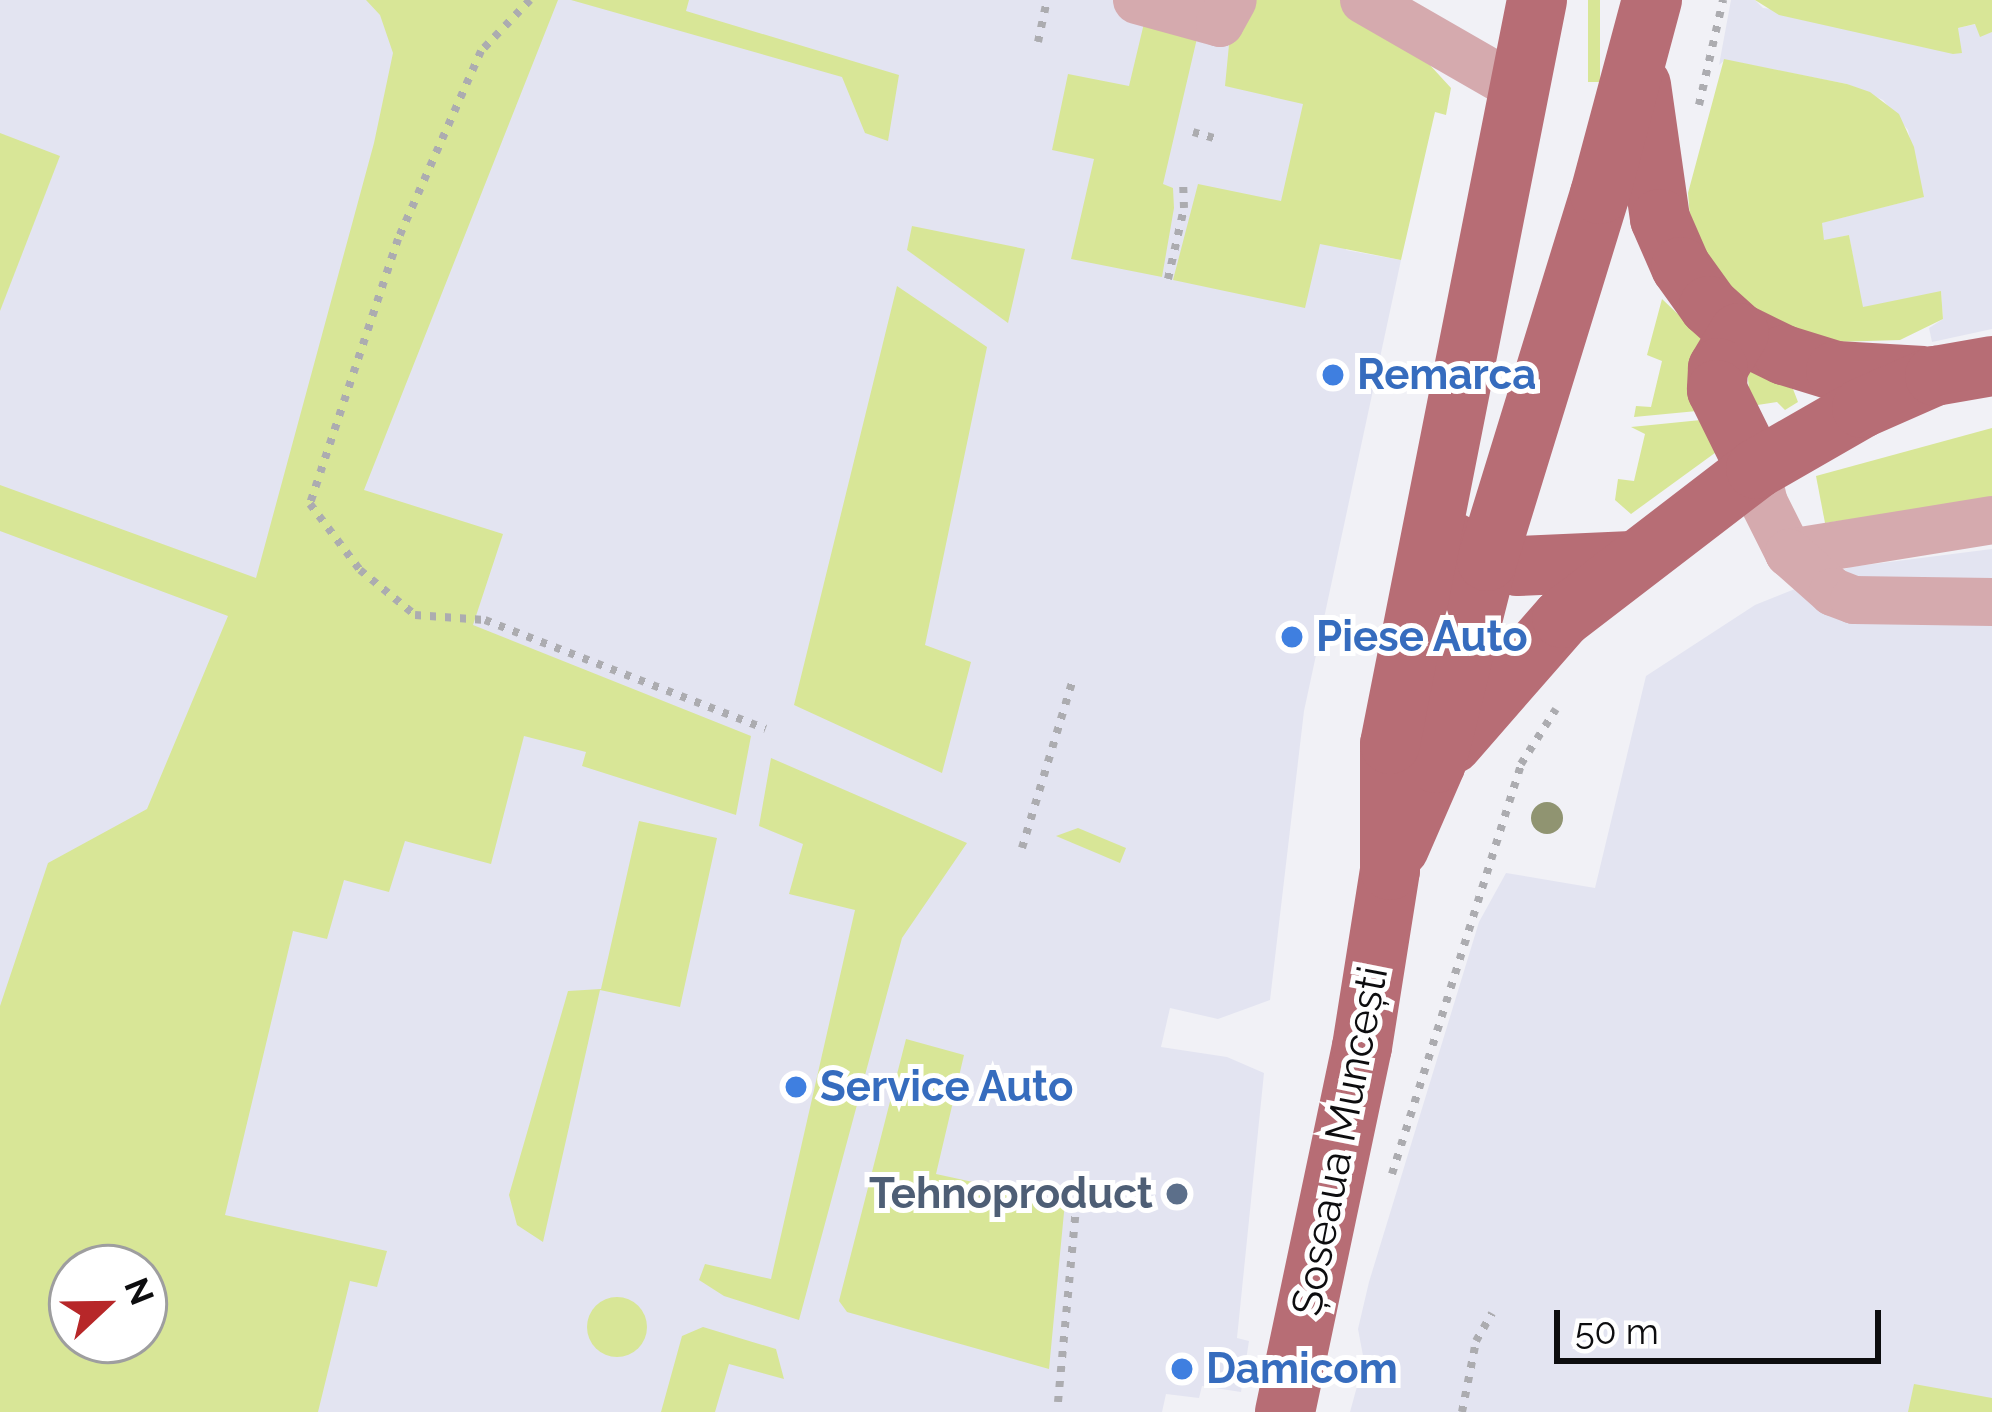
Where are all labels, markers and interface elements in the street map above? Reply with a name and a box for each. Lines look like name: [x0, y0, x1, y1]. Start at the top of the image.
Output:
place label: Remarca: [1357, 350, 1536, 400]
marker: Remarca: [1320, 362, 1346, 388]
place label: Piese Auto: [1316, 612, 1529, 662]
marker: Piese Auto: [1279, 624, 1305, 650]
street label: Șoseaua Muncești: [1281, 962, 1399, 1320]
place label: Service Auto: [820, 1062, 1075, 1112]
marker: Service Auto: [783, 1074, 809, 1100]
place label: Tehnoproduct: [869, 1169, 1153, 1219]
marker: Tehnoproduct: [1164, 1181, 1190, 1207]
north arrow: [48, 1244, 168, 1364]
text: N: [116, 1272, 162, 1310]
scale bar: [1560, 1286, 1887, 1360]
text: 50 m: [1575, 1310, 1659, 1352]
place label: Damicom: [1206, 1344, 1398, 1394]
marker: Damicom: [1169, 1356, 1195, 1382]

